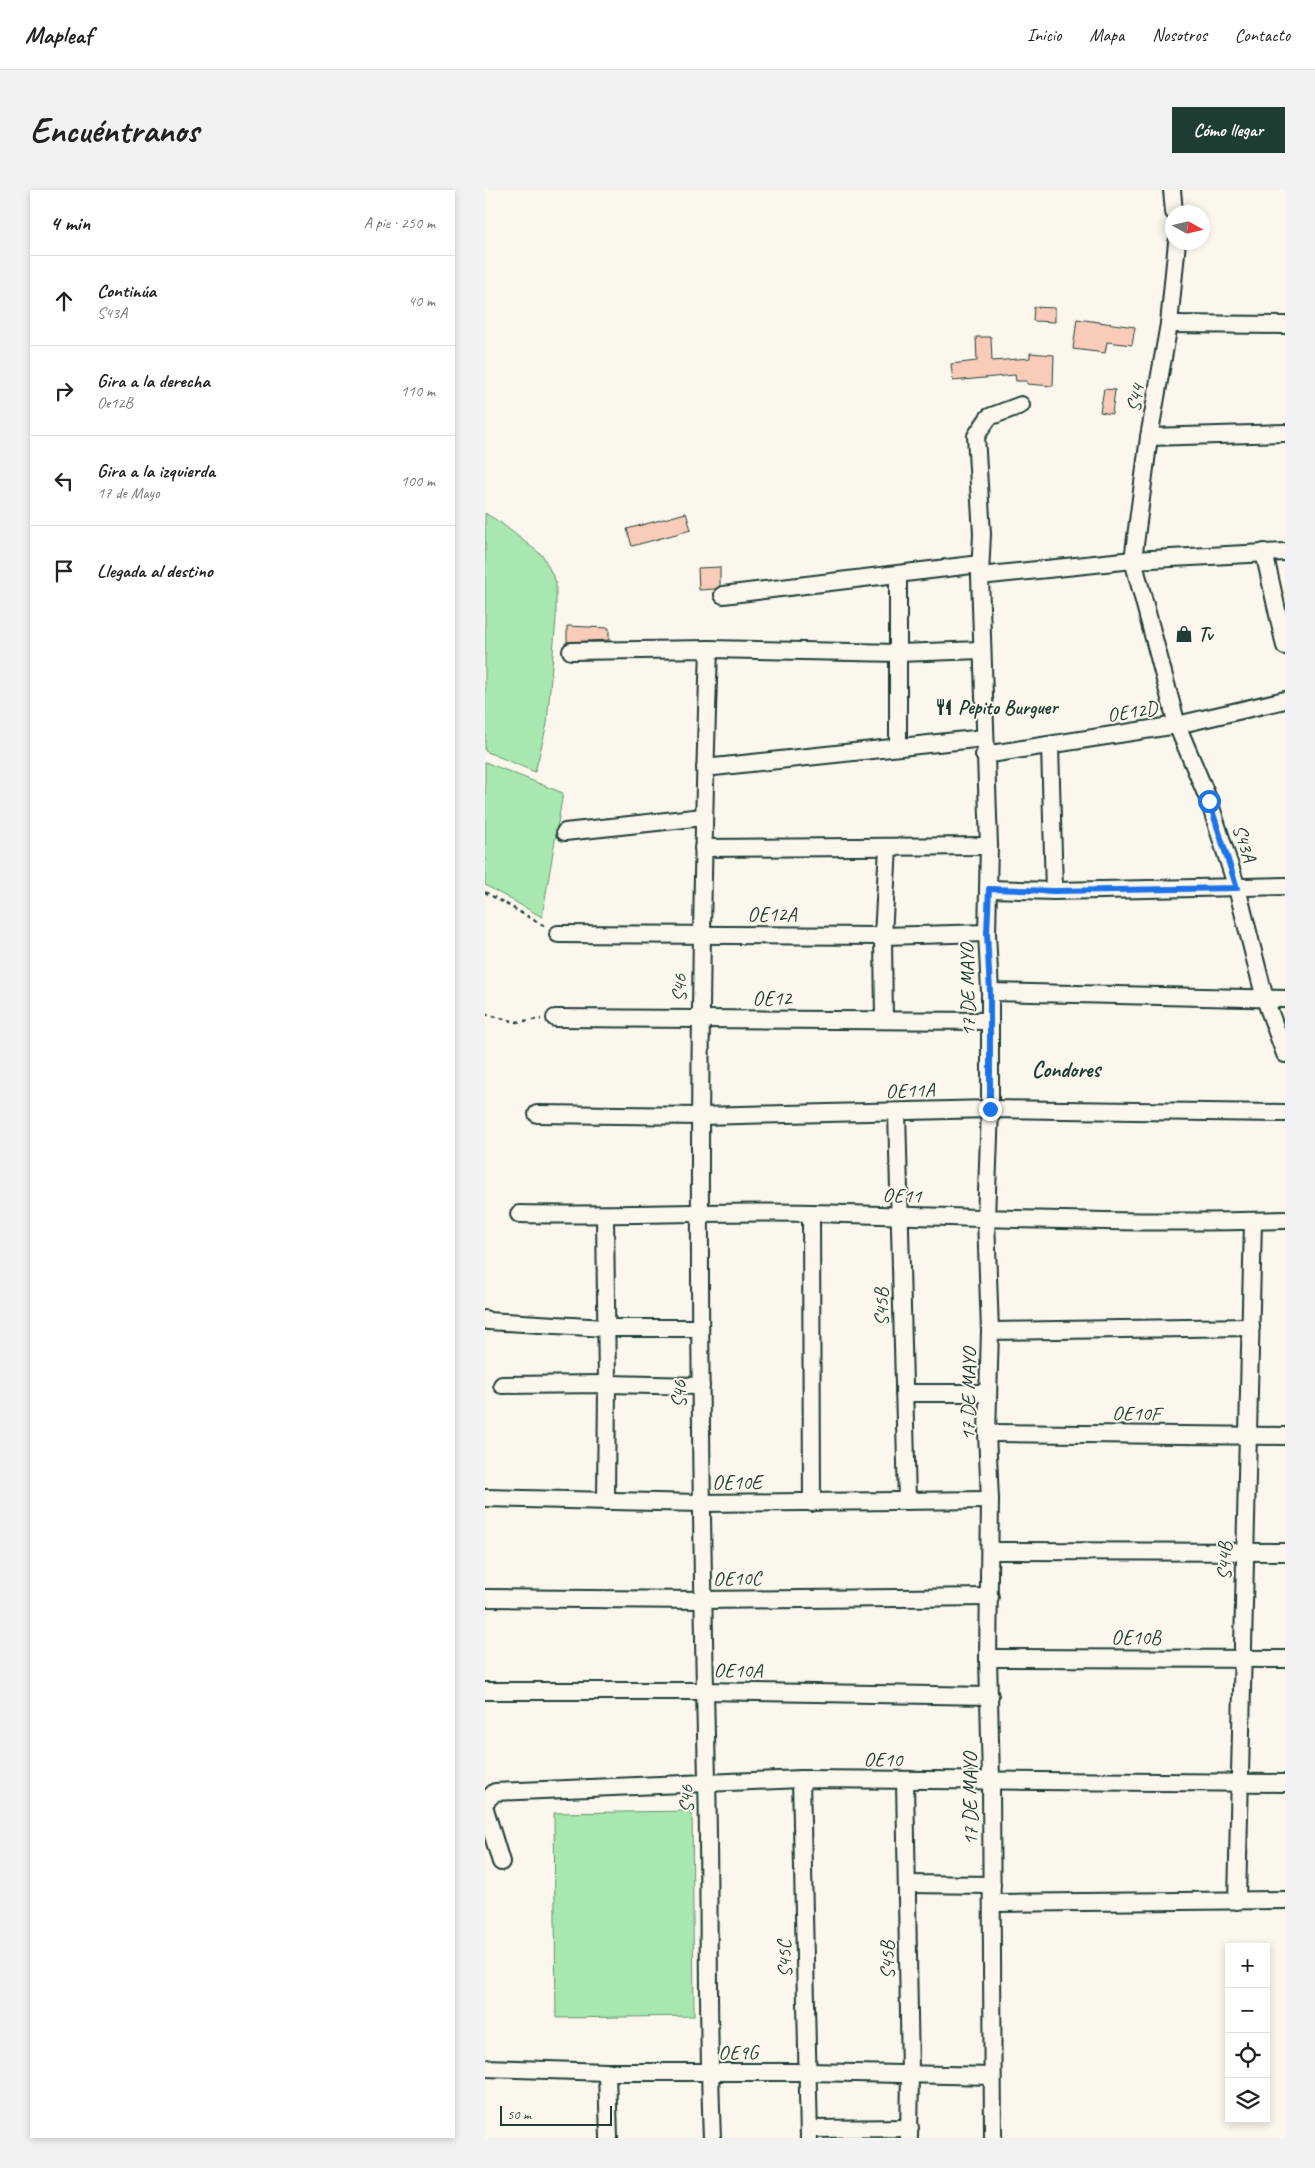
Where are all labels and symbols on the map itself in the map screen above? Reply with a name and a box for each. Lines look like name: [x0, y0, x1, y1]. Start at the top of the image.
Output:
north arrow: [1165, 205, 1210, 250]
street label: S44: [1121, 380, 1151, 414]
place label: Tv: [1198, 622, 1215, 647]
shop icon: Tv: [1174, 624, 1194, 644]
place label: Pepito Burguer: [958, 695, 1060, 720]
street label: OE12D: [1105, 695, 1160, 728]
restaurant icon: Pepito Burguer: [934, 697, 954, 717]
route start: [1198, 790, 1221, 813]
street label: S43A: [1227, 821, 1263, 866]
street label: OE12A: [748, 902, 797, 927]
street label: 17 DE MAYO: [954, 941, 981, 1037]
street label: S46: [667, 973, 692, 1002]
street label: OE12: [753, 986, 793, 1011]
district label: Condores: [1032, 1056, 1102, 1084]
street label: OE11A: [885, 1077, 936, 1104]
route end: [979, 1098, 1002, 1121]
street label: OE11: [882, 1182, 923, 1209]
street label: S45B: [869, 1286, 894, 1326]
street label: 17 DE MAYO: [955, 1345, 982, 1441]
street label: S46: [667, 1379, 692, 1408]
street label: OE10F: [1112, 1401, 1164, 1426]
street label: OE10E: [712, 1470, 764, 1495]
street label: S44B: [1212, 1540, 1237, 1580]
street label: OE10C: [713, 1566, 764, 1591]
street label: OE10B: [1111, 1625, 1162, 1650]
street label: OE10A: [713, 1658, 764, 1683]
street label: OE10: [863, 1747, 905, 1772]
street label: 17 DE MAYO: [958, 1751, 983, 1845]
street label: S46: [674, 1784, 699, 1813]
street label: S45C: [771, 1937, 798, 1978]
street label: S45B: [875, 1939, 900, 1979]
street label: OE9G: [718, 2040, 760, 2065]
scale bar: [500, 2103, 613, 2126]

